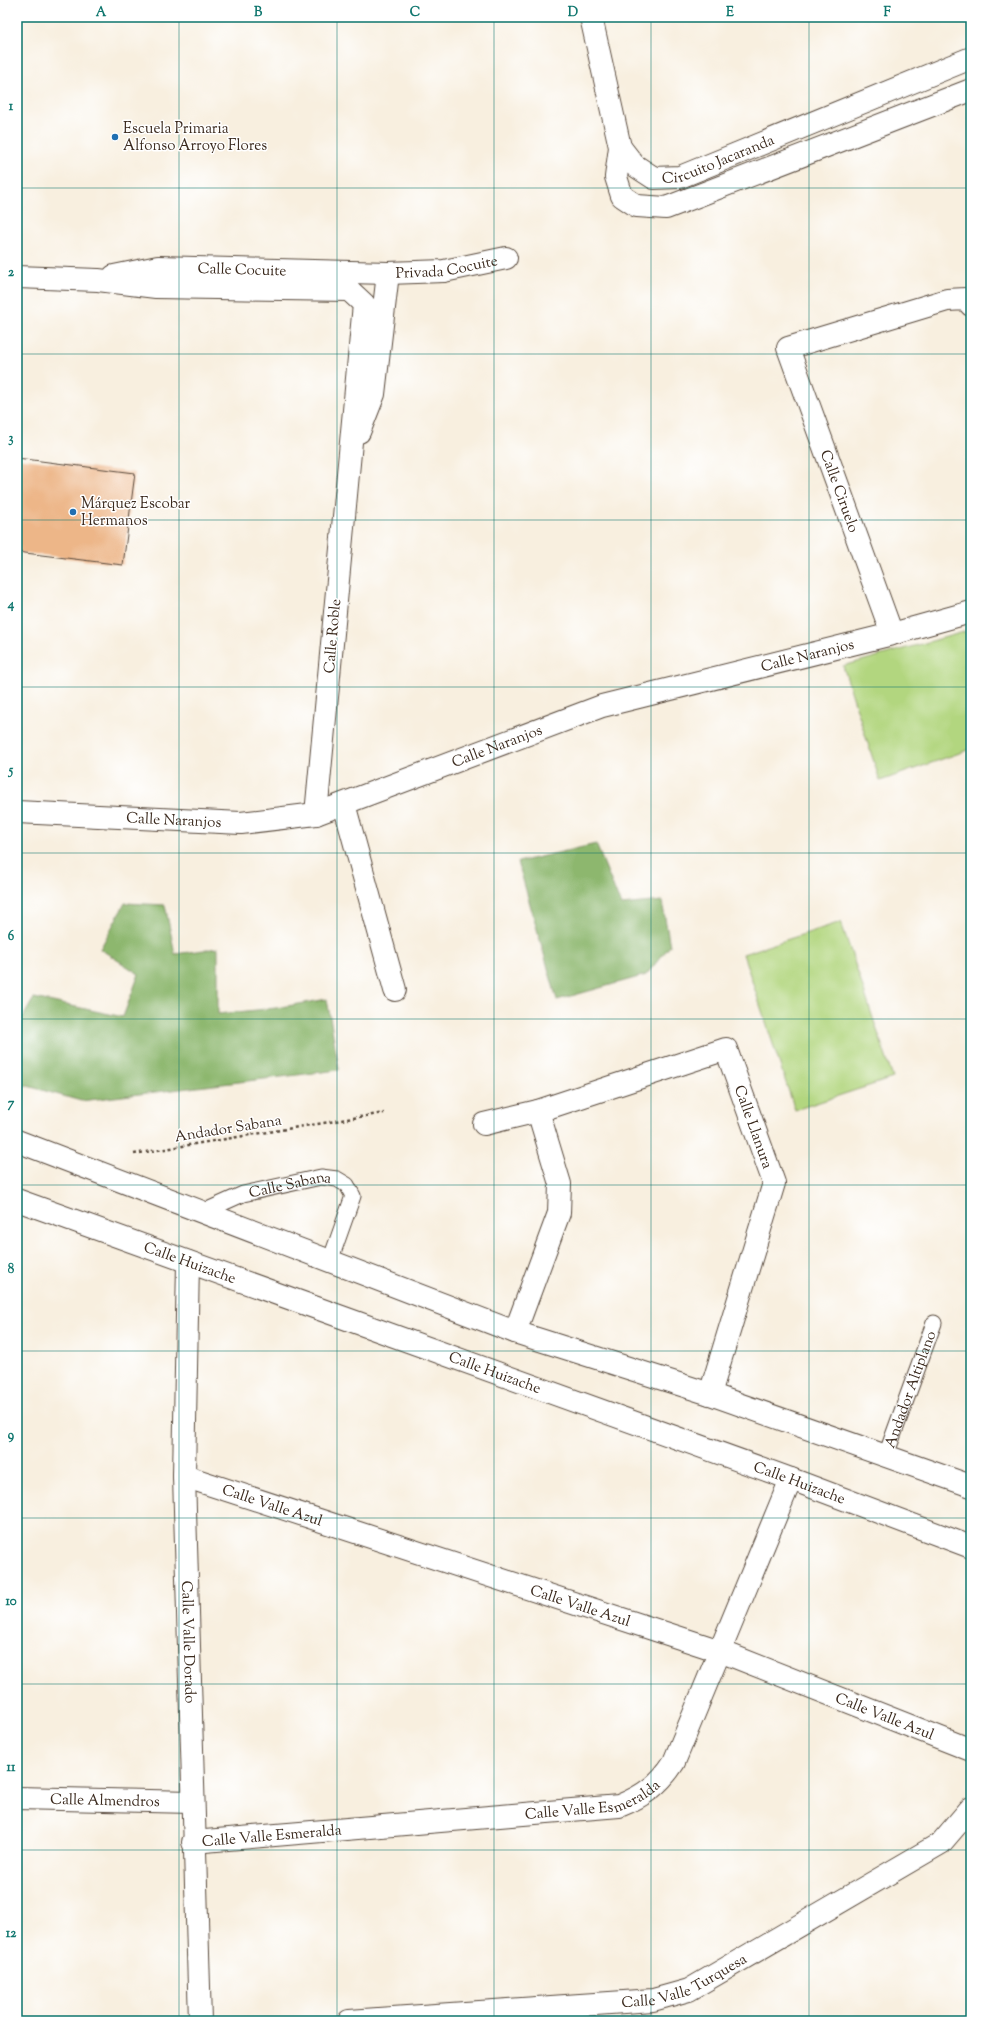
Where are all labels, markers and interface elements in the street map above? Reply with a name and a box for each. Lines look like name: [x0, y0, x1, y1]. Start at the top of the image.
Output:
text: A: [96, 4, 107, 22]
text: B: [254, 4, 263, 22]
text: C: [410, 4, 420, 22]
text: D: [568, 4, 578, 22]
text: E: [726, 4, 734, 22]
text: F: [883, 4, 891, 22]
text: 1: [9, 98, 14, 116]
place label: Escuela Primaria Alfonso Arroyo Flores: [123, 119, 267, 157]
street label: Circuito Jacaranda: [661, 130, 778, 190]
marker: Escuela Primaria Alfonso Arroyo Flores: [110, 132, 120, 142]
street label: Privada Cocuite: [395, 251, 500, 285]
street label: Calle Cocuite: [197, 259, 287, 282]
text: 2: [8, 264, 15, 282]
text: 3: [8, 430, 14, 448]
street label: Calle Ciruelo: [814, 447, 863, 536]
place label: Márquez Escobar Hermanos: [81, 494, 191, 532]
marker: Márquez Escobar Hermanos: [68, 507, 78, 517]
text: 4: [7, 596, 15, 614]
street label: Calle Roble: [320, 598, 347, 674]
street label: Calle Naranjos: [759, 635, 857, 678]
street label: Calle Naranjos: [449, 720, 546, 774]
text: 5: [8, 762, 14, 780]
street label: Calle Naranjos: [126, 808, 222, 834]
text: 6: [8, 928, 15, 946]
street label: Calle Llanura: [728, 1083, 777, 1172]
text: 7: [8, 1095, 15, 1113]
street label: Andador Sabana: [173, 1111, 283, 1148]
street label: Calle Sabana: [247, 1167, 332, 1204]
street label: Calle Huizache: [140, 1238, 239, 1290]
text: 8: [8, 1261, 15, 1279]
street label: Andador Altiplano: [880, 1328, 942, 1451]
street label: Calle Huizache: [445, 1347, 543, 1400]
text: 9: [8, 1427, 15, 1445]
street label: Calle Huizache: [750, 1457, 848, 1511]
street label: Calle Valle Azul: [219, 1480, 325, 1532]
street label: Calle Valle Dorado: [175, 1580, 200, 1704]
street label: Calle Valle Azul: [527, 1581, 633, 1633]
text: 10: [5, 1593, 17, 1611]
street label: Calle Valle Azul: [832, 1688, 937, 1746]
text: 11: [7, 1759, 16, 1777]
street label: Calle Valle Esmeralda: [524, 1776, 666, 1826]
street label: Calle Almendros: [50, 1790, 160, 1813]
street label: Calle Valle Esmeralda: [201, 1820, 343, 1853]
text: 12: [6, 1925, 17, 1943]
street label: Calle Valle Turquesa: [621, 1949, 751, 2014]

